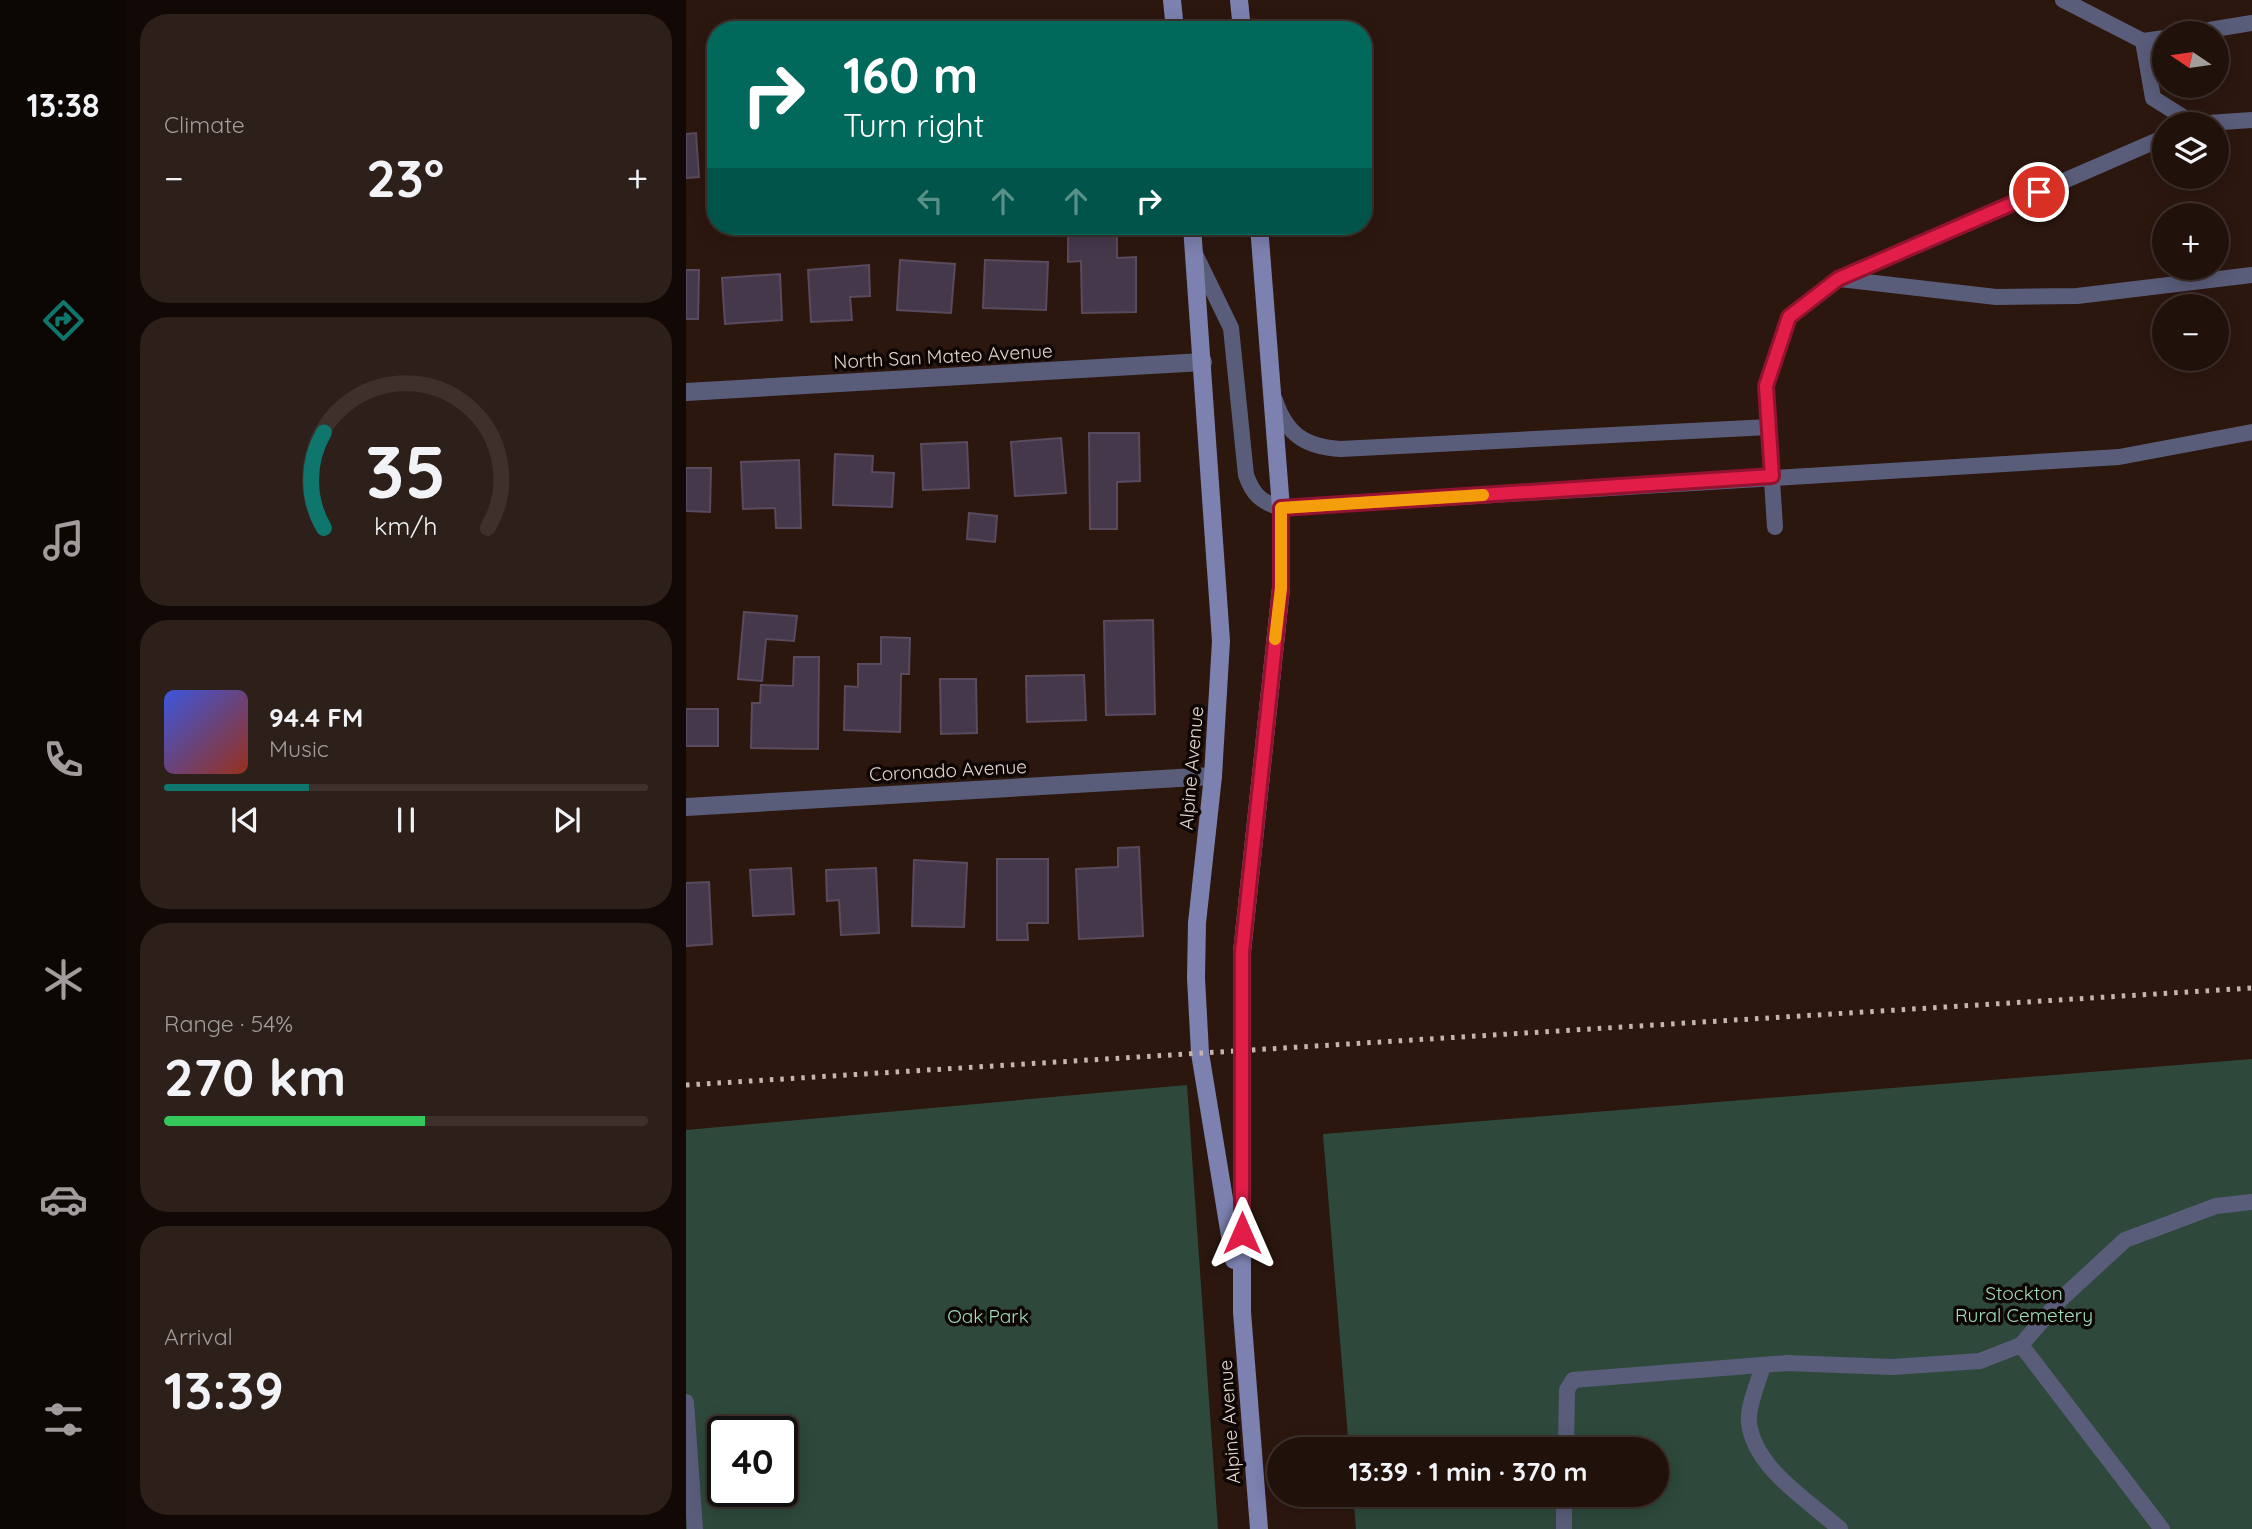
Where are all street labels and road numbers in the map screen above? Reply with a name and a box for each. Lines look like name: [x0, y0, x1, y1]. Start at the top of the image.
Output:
street label: North San Mateo Avenue: [833, 338, 1053, 374]
street label: Alpine Avenue: [1174, 705, 1208, 831]
street label: Coronado Avenue: [869, 754, 1027, 786]
street label: Alpine Avenue: [1213, 1359, 1245, 1485]

